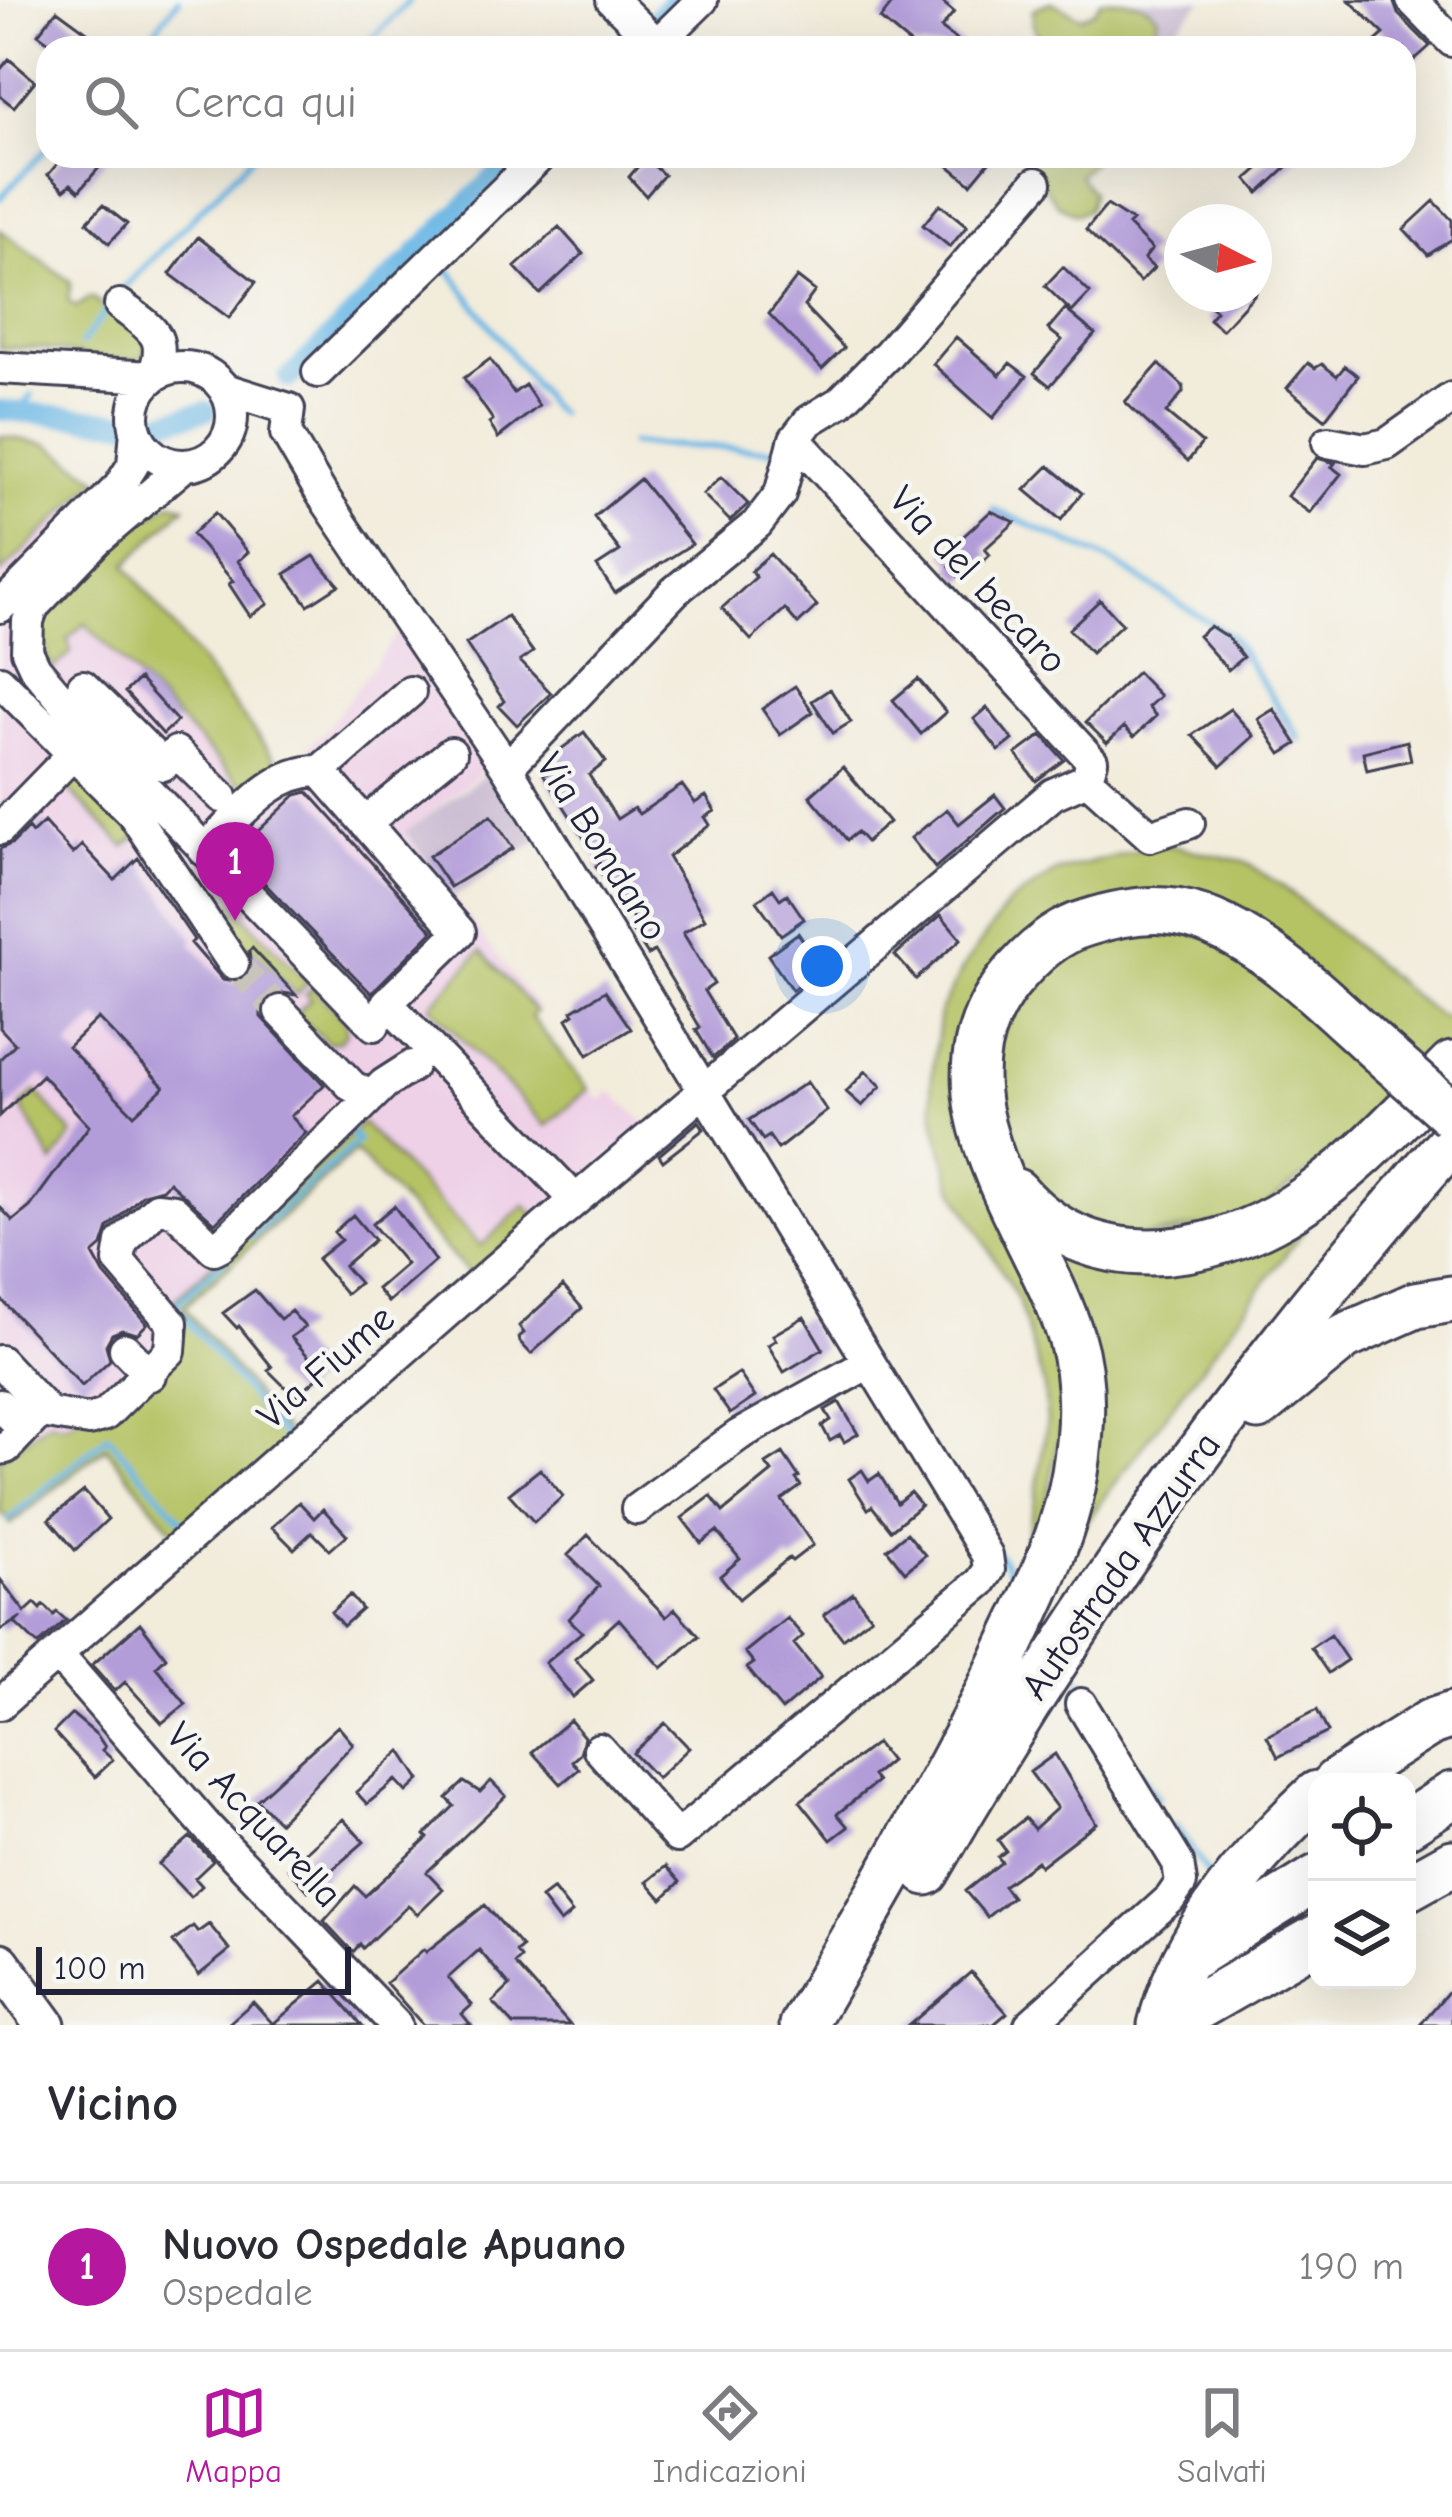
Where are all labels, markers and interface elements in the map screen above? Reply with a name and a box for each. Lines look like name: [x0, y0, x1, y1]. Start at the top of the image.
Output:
search box: [36, 36, 1416, 168]
icon: search: [78, 69, 144, 135]
text: Cerca qui: [174, 76, 357, 128]
north arrow: [1164, 204, 1272, 312]
street label: Via del becaro: [880, 477, 1076, 683]
street label: Via Bondano: [527, 745, 677, 949]
pin: 1: [196, 822, 274, 921]
your location: [792, 936, 852, 996]
street label: Via Fiume: [249, 1296, 403, 1438]
street label: Autostrada Azzurra: [1012, 1424, 1230, 1708]
street label: Via Acquarella: [157, 1713, 351, 1917]
map controls: [1308, 1773, 1416, 1989]
button: locate: [1308, 1773, 1416, 1881]
button: layers: [1308, 1881, 1416, 1989]
scale bar: [36, 1941, 351, 1994]
text: 100 m: [54, 1949, 146, 1987]
text: Vicino: [48, 2074, 178, 2133]
text: Nuovo Ospedale Apuano: [162, 2218, 626, 2270]
text: 1: [79, 2244, 95, 2289]
text: 190 m: [1299, 2244, 1404, 2289]
text: Ospedale: [162, 2270, 312, 2315]
tab: Mappa: [185, 2380, 282, 2490]
tab: Indicazioni: [653, 2380, 807, 2490]
tab: Salvati: [1177, 2380, 1267, 2490]

